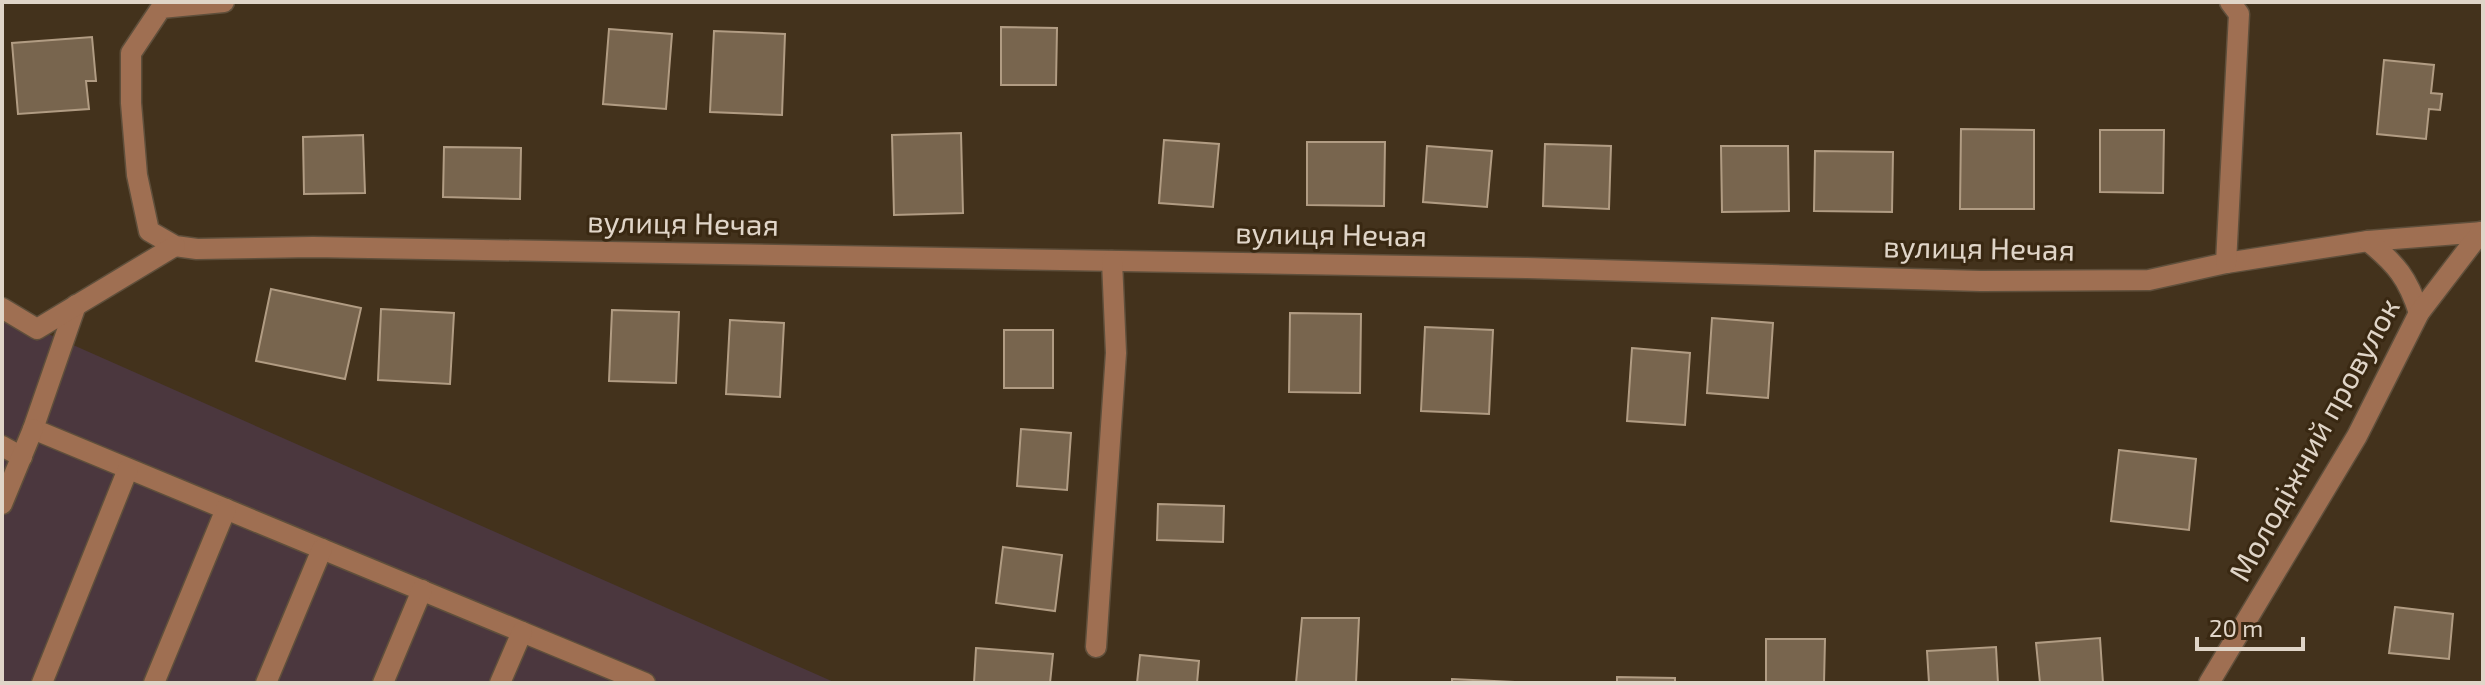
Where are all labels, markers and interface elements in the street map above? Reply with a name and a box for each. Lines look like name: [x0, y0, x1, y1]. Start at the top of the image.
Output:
street label: вулиця Нечая: [587, 202, 779, 243]
street label: вулиця Нечая: [1235, 213, 1427, 254]
street label: вулиця Нечая: [1883, 227, 2075, 268]
street label: Молодіжний провулок: [2220, 291, 2407, 587]
scale bar: [2197, 601, 2303, 651]
text: 20 m: [2209, 613, 2263, 642]

